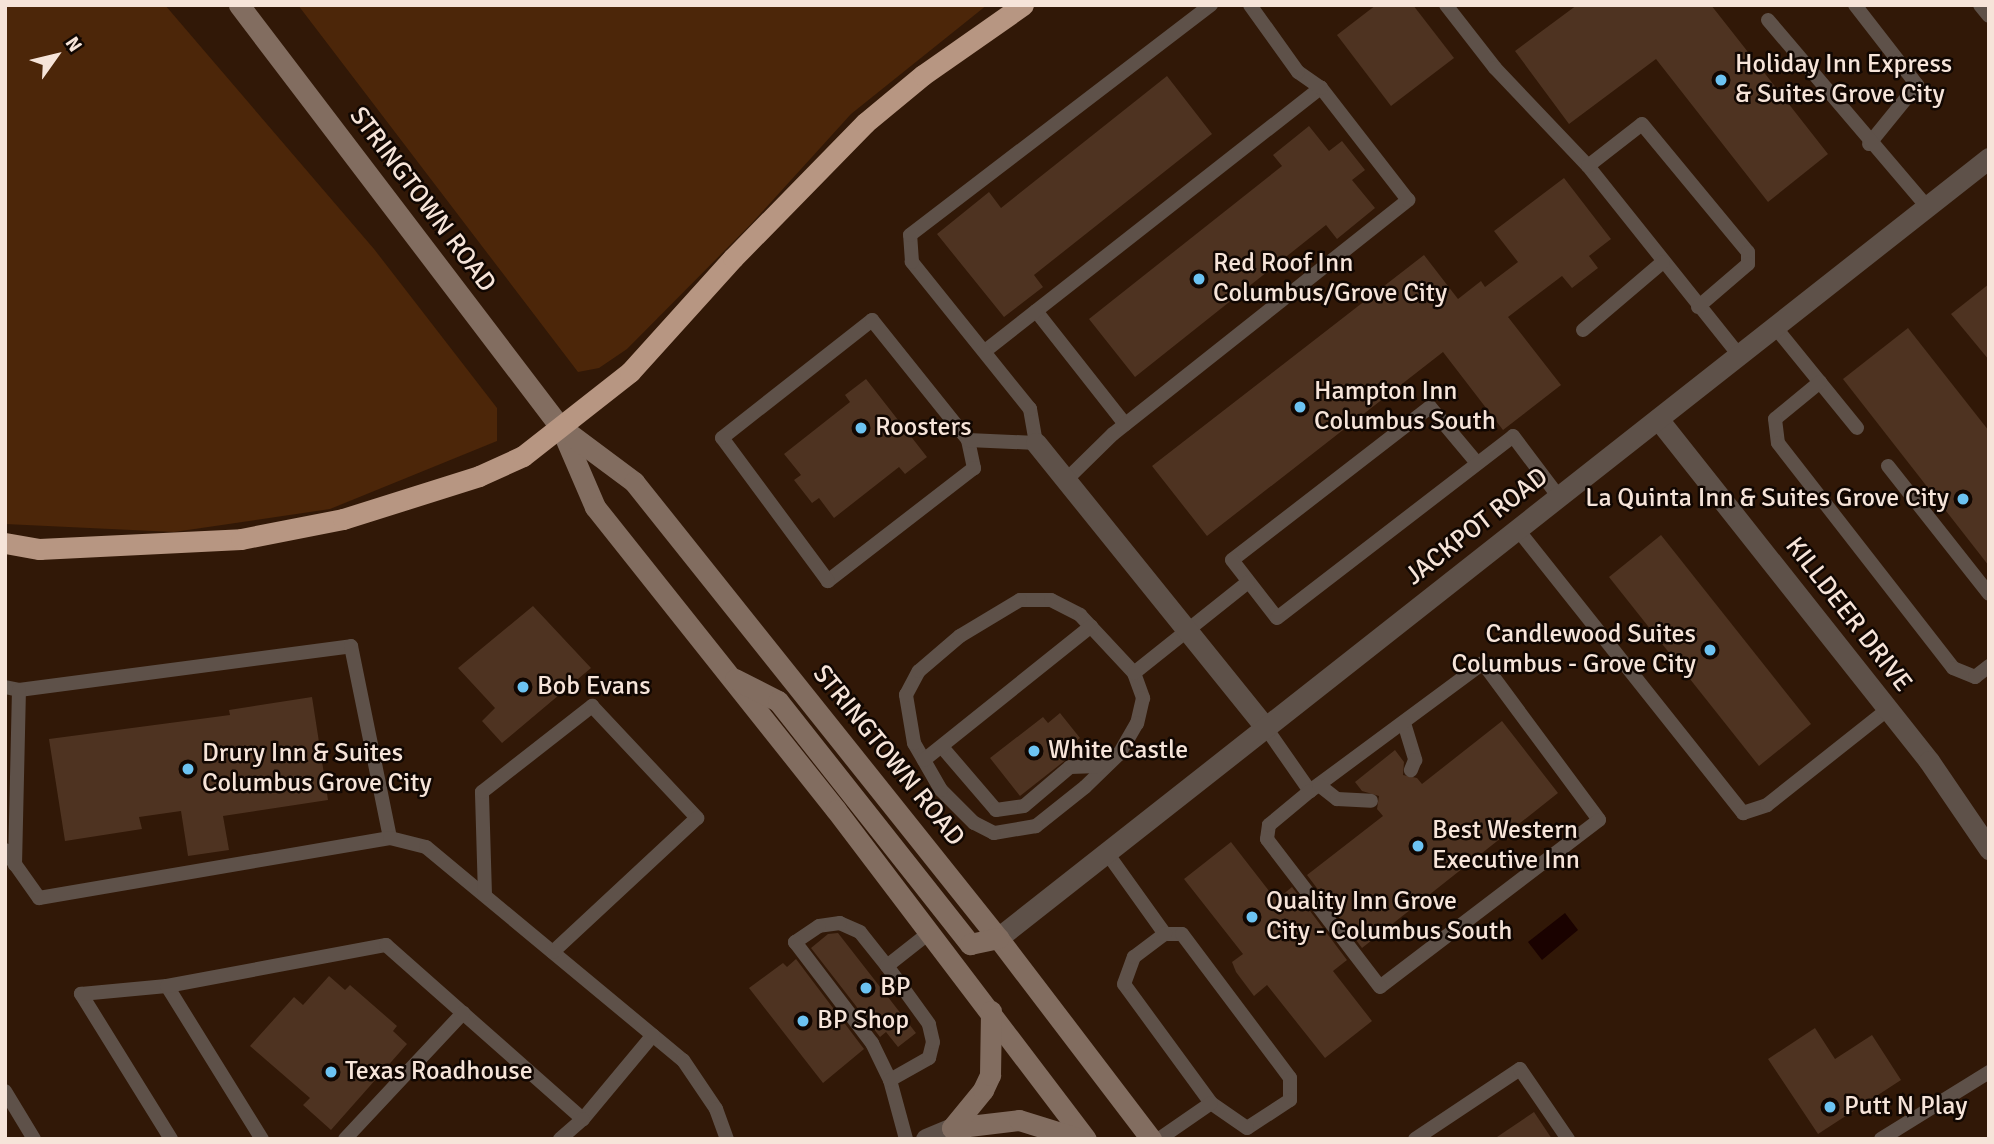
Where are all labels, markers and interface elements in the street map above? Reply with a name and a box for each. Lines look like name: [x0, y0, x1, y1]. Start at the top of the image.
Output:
north arrow: [21, 21, 91, 91]
text: N: [60, 32, 87, 56]
place label: Holiday Inn Express & Suites Grove City: [1735, 49, 1952, 110]
marker: Holiday Inn Express & Suites Grove City: [1713, 72, 1729, 88]
street label: STRINGTOWN ROAD: [342, 101, 502, 299]
place label: Red Roof Inn Columbus/Grove City: [1213, 248, 1447, 310]
marker: Red Roof Inn Columbus/Grove City: [1191, 271, 1207, 287]
place label: Hampton Inn Columbus South: [1314, 376, 1496, 438]
marker: Hampton Inn Columbus South: [1292, 399, 1308, 415]
place label: Roosters: [875, 412, 972, 444]
marker: Roosters: [853, 420, 869, 436]
street label: JACKPOT ROAD: [1399, 462, 1555, 592]
place label: La Quinta Inn & Suites Grove City: [1585, 483, 1949, 515]
marker: La Quinta Inn & Suites Grove City: [1955, 491, 1971, 507]
street label: KILLDEER DRIVE: [1778, 532, 1918, 698]
place label: Candlewood Suites Columbus - Grove City: [1452, 619, 1696, 680]
marker: Candlewood Suites Columbus - Grove City: [1702, 642, 1718, 658]
street label: STRINGTOWN ROAD: [806, 659, 970, 853]
place label: Bob Evans: [537, 671, 651, 703]
marker: Bob Evans: [515, 679, 531, 695]
place label: White Castle: [1048, 735, 1188, 767]
place label: Drury Inn & Suites Columbus Grove City: [202, 738, 432, 800]
marker: White Castle: [1026, 743, 1042, 759]
marker: Drury Inn & Suites Columbus Grove City: [180, 761, 196, 777]
place label: Best Western Executive Inn: [1432, 815, 1580, 876]
marker: Best Western Executive Inn: [1410, 838, 1426, 854]
place label: Quality Inn Grove City - Columbus South: [1266, 886, 1512, 948]
marker: Quality Inn Grove City - Columbus South: [1244, 909, 1260, 925]
place label: BP: [880, 972, 910, 1004]
marker: BP: [858, 980, 874, 996]
place label: BP Shop: [817, 1005, 909, 1037]
marker: BP Shop: [795, 1013, 811, 1029]
place label: Texas Roadhouse: [345, 1056, 533, 1088]
marker: Texas Roadhouse: [323, 1064, 339, 1080]
place label: Putt N Play: [1844, 1091, 1967, 1123]
marker: Putt N Play: [1822, 1099, 1838, 1115]

